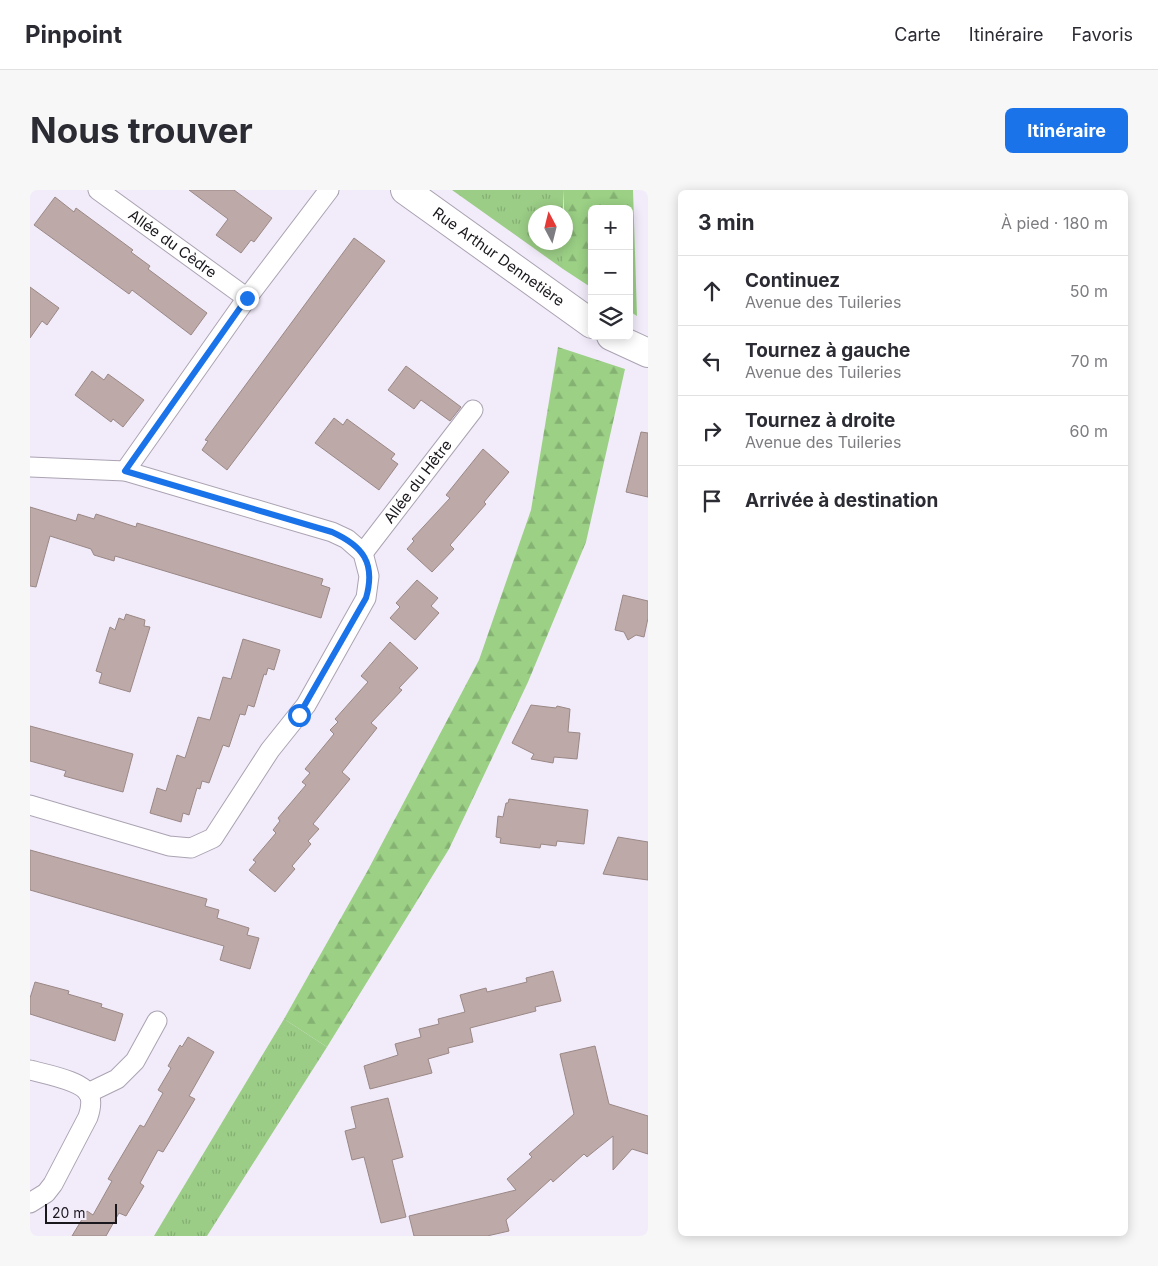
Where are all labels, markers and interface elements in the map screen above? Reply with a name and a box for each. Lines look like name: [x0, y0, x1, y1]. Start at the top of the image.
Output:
text: Pinpoint: [25, 20, 122, 49]
text: Carte: [894, 24, 941, 45]
text: Itinéraire: [969, 24, 1043, 45]
text: Favoris: [1071, 24, 1133, 45]
button: Itinéraire: [1005, 108, 1128, 153]
text: Nous trouver: [30, 109, 253, 151]
street label: Rue Arthur Dennetière: [429, 203, 568, 310]
street label: Allée du Cèdre: [125, 205, 221, 282]
north arrow: [528, 205, 573, 250]
map controls: [588, 205, 633, 340]
button: +: [588, 205, 633, 250]
text: 3 min: [698, 210, 754, 235]
text: À pied · 180 m: [1001, 213, 1108, 233]
button: −: [588, 250, 633, 295]
text: Continuez: [745, 269, 840, 292]
icon: ahead: [698, 277, 726, 305]
text: 50 m: [1070, 281, 1108, 301]
route end: [236, 287, 259, 310]
text: Avenue des Tuileries: [745, 292, 901, 312]
button: layers: [588, 295, 633, 340]
text: Tournez à gauche: [745, 339, 910, 362]
icon: left: [698, 347, 726, 375]
text: 70 m: [1071, 351, 1108, 371]
text: Avenue des Tuileries: [745, 362, 901, 382]
text: Tournez à droite: [745, 409, 895, 432]
icon: right: [698, 417, 726, 445]
text: 60 m: [1069, 421, 1108, 441]
text: Avenue des Tuileries: [745, 432, 901, 452]
street label: Allée du Hêtre: [379, 436, 456, 527]
icon: arrive: [698, 487, 726, 515]
text: Arrivée à destination: [745, 489, 938, 512]
route start: [288, 704, 311, 727]
scale bar: [45, 1201, 118, 1224]
text: 20 m: [52, 1204, 86, 1221]

